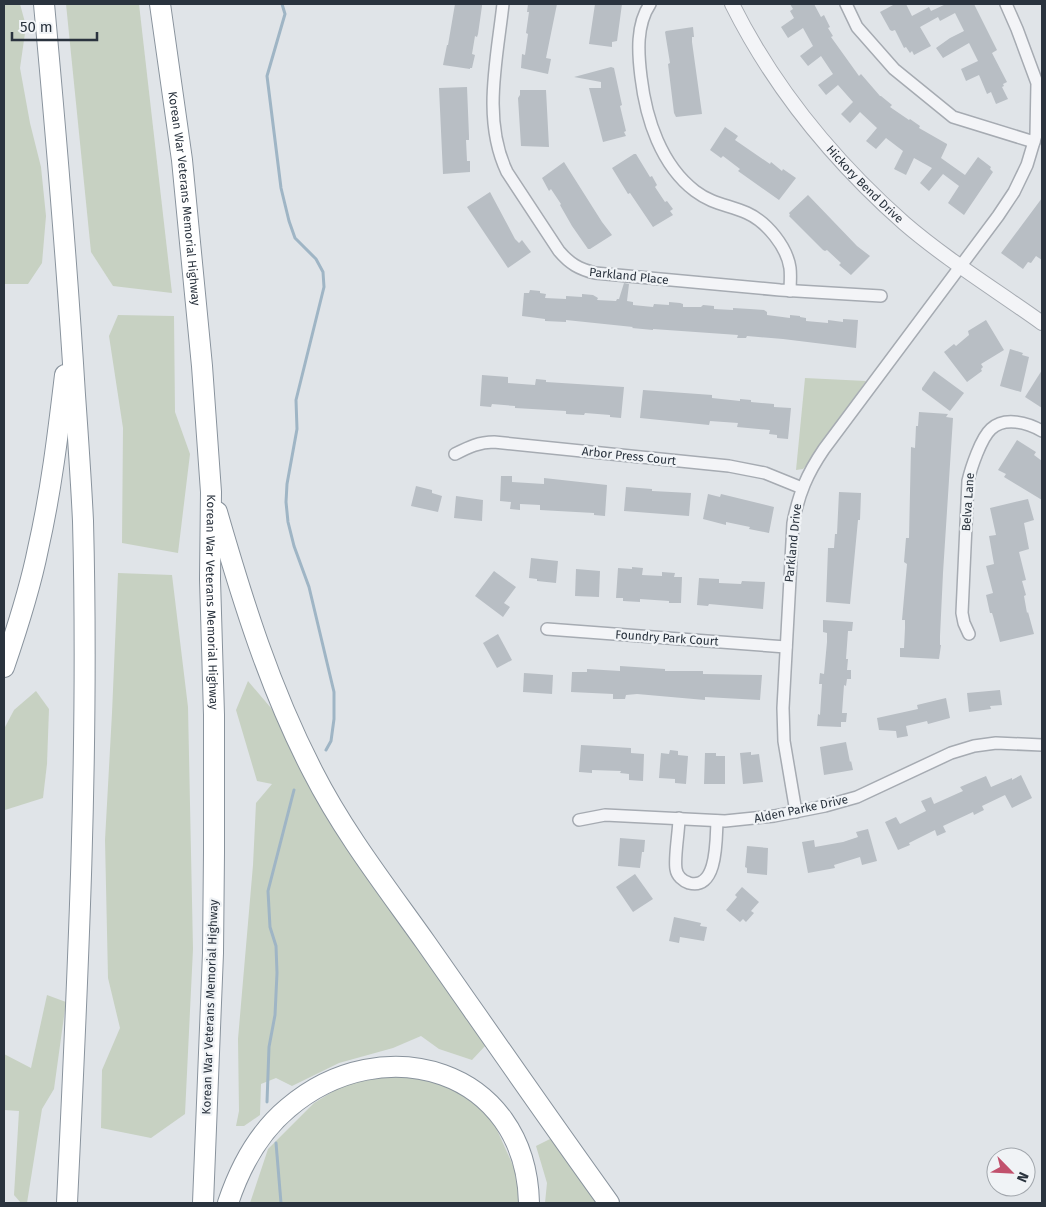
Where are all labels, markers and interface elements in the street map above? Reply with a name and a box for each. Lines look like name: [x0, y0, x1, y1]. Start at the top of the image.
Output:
scale bar: [12, 10, 98, 42]
text: 50 m: [20, 18, 53, 36]
street label: Korean War Veterans Memorial Highway: [165, 90, 203, 306]
street label: Hickory Bend Drive: [823, 143, 906, 226]
street label: Parkland Place: [589, 265, 669, 287]
street label: Arbor Press Court: [581, 444, 677, 468]
street label: Belva Lane: [959, 472, 977, 532]
street label: Korean War Veterans Memorial Highway: [203, 494, 221, 710]
street label: Parkland Drive: [782, 503, 804, 583]
street label: Foundry Park Court: [615, 627, 720, 649]
street label: Alden Parke Drive: [753, 792, 849, 826]
street label: Korean War Veterans Memorial Highway: [199, 899, 221, 1115]
north arrow: [986, 1147, 1036, 1197]
text: N: [1013, 1169, 1032, 1185]

